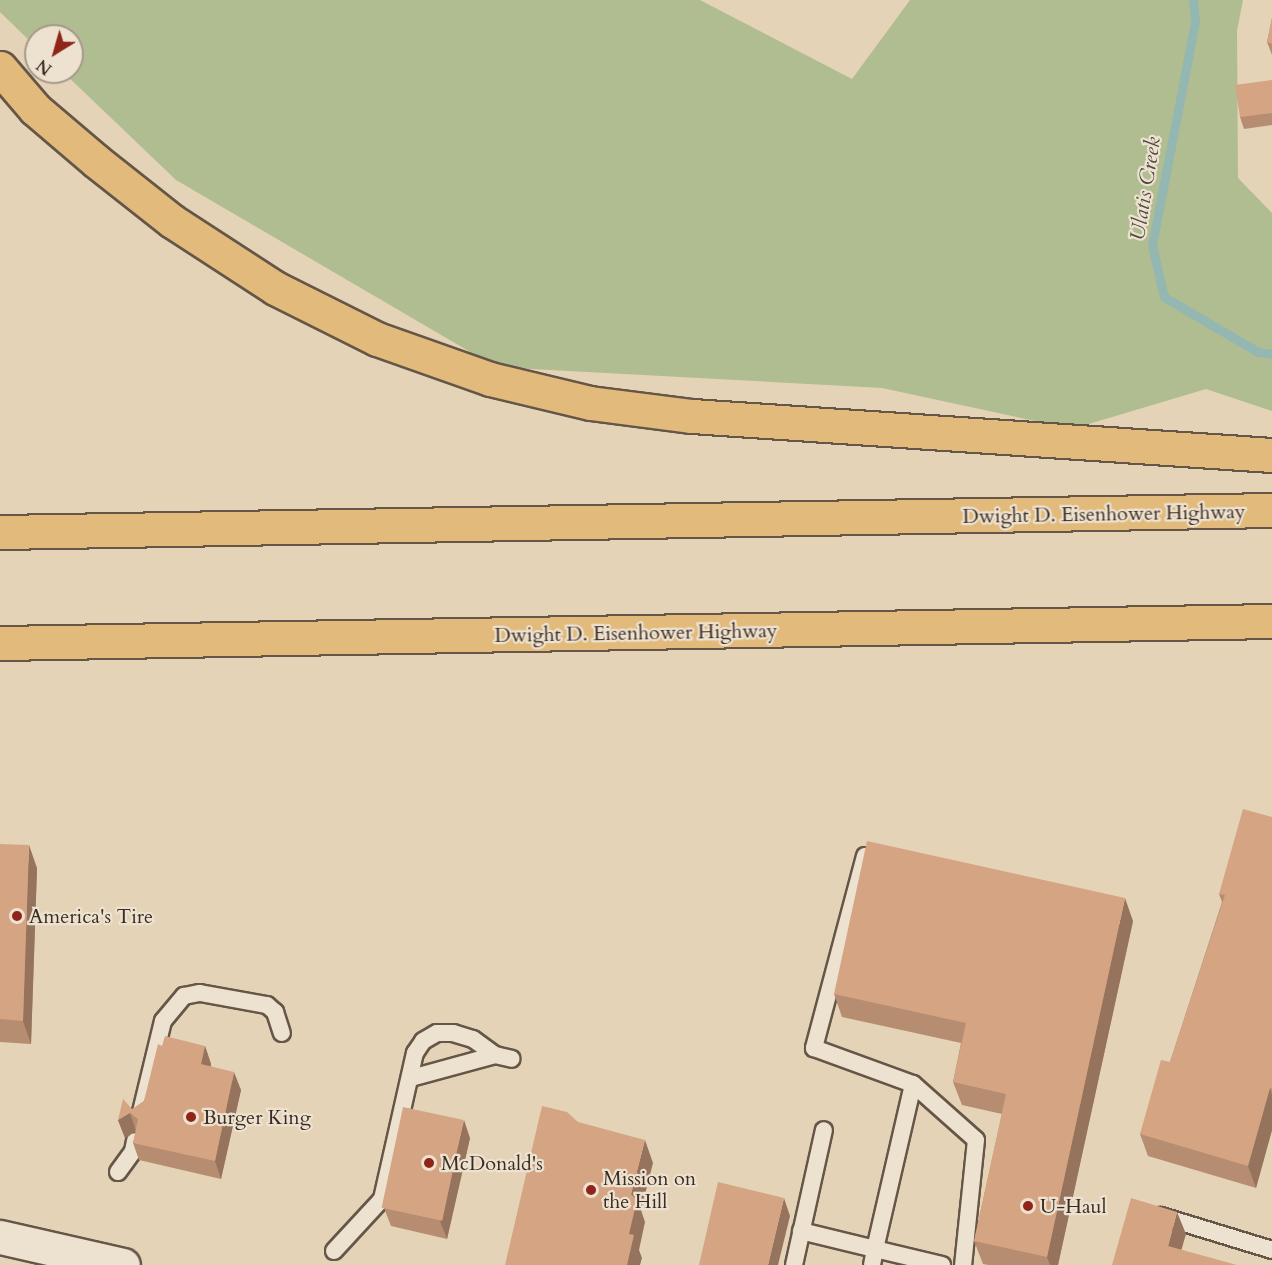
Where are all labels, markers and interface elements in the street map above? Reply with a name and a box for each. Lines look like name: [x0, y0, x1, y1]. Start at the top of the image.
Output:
north arrow: [24, 24, 84, 84]
text: N: [32, 54, 57, 80]
water label: Ulatis Creek: [1125, 135, 1167, 243]
street label: Dwight D. Eisenhower Highway: [962, 500, 1246, 528]
street label: Dwight D. Eisenhower Highway: [494, 619, 778, 647]
place label: America's Tire: [29, 904, 153, 928]
marker: America's Tire: [10, 909, 24, 923]
place label: Burger King: [203, 1105, 311, 1129]
marker: Burger King: [184, 1110, 198, 1124]
place label: McDonald's: [441, 1151, 543, 1175]
marker: McDonald's: [422, 1156, 436, 1170]
place label: Mission on the Hill: [603, 1166, 696, 1213]
marker: Mission on the Hill: [584, 1183, 598, 1197]
place label: U-Haul: [1040, 1194, 1107, 1218]
marker: U-Haul: [1021, 1199, 1035, 1213]

